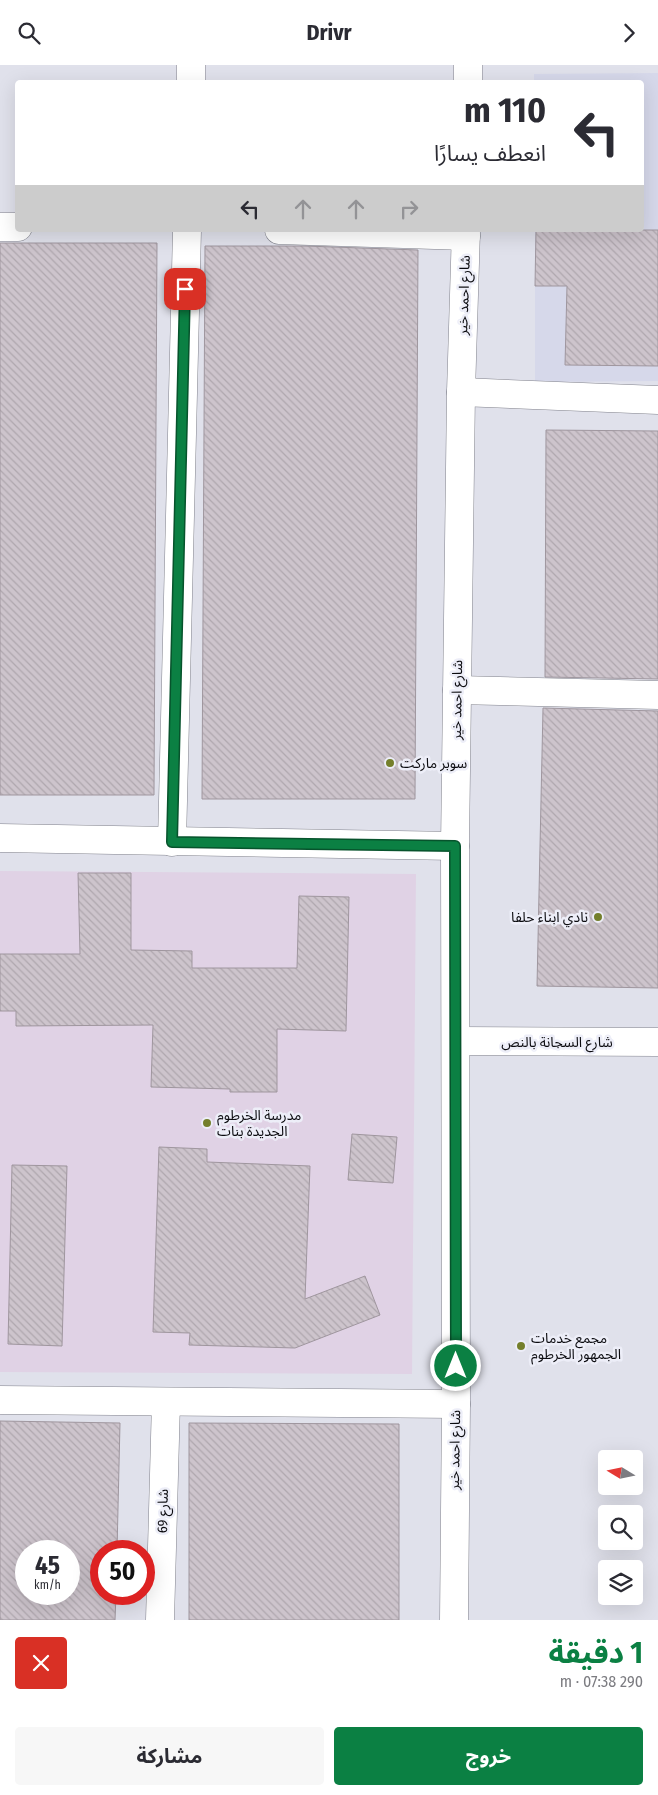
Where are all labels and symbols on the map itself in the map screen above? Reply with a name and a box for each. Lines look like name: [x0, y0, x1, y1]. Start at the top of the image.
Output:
street label: شارع احمد خير: [454, 255, 476, 336]
pin: [164, 268, 206, 310]
street label: شارع احمد خير: [448, 660, 468, 741]
place label: سوبر ماركت: [400, 755, 467, 772]
marker: سوبر ماركت: [384, 757, 396, 769]
place label: نادي ابناء حلفا: [511, 909, 588, 928]
marker: نادي ابناء حلفا: [592, 911, 604, 923]
street label: شارع السجانة بالنص: [501, 1034, 613, 1053]
place label: مدرسة الخرطوم الجديدة بنات: [217, 1107, 301, 1140]
marker: مدرسة الخرطوم الجديدة بنات: [201, 1117, 213, 1129]
place label: مجمع خدمات الجمهور الخرطوم: [531, 1330, 621, 1365]
position arrow: [429, 1339, 481, 1391]
marker: مجمع خدمات الجمهور الخرطوم: [515, 1340, 527, 1352]
street label: شارع احمد خير: [446, 1410, 466, 1491]
north arrow: [598, 1450, 642, 1495]
street label: شارع 69: [154, 1489, 174, 1533]
speed limit sign: 50: [90, 1540, 155, 1605]

